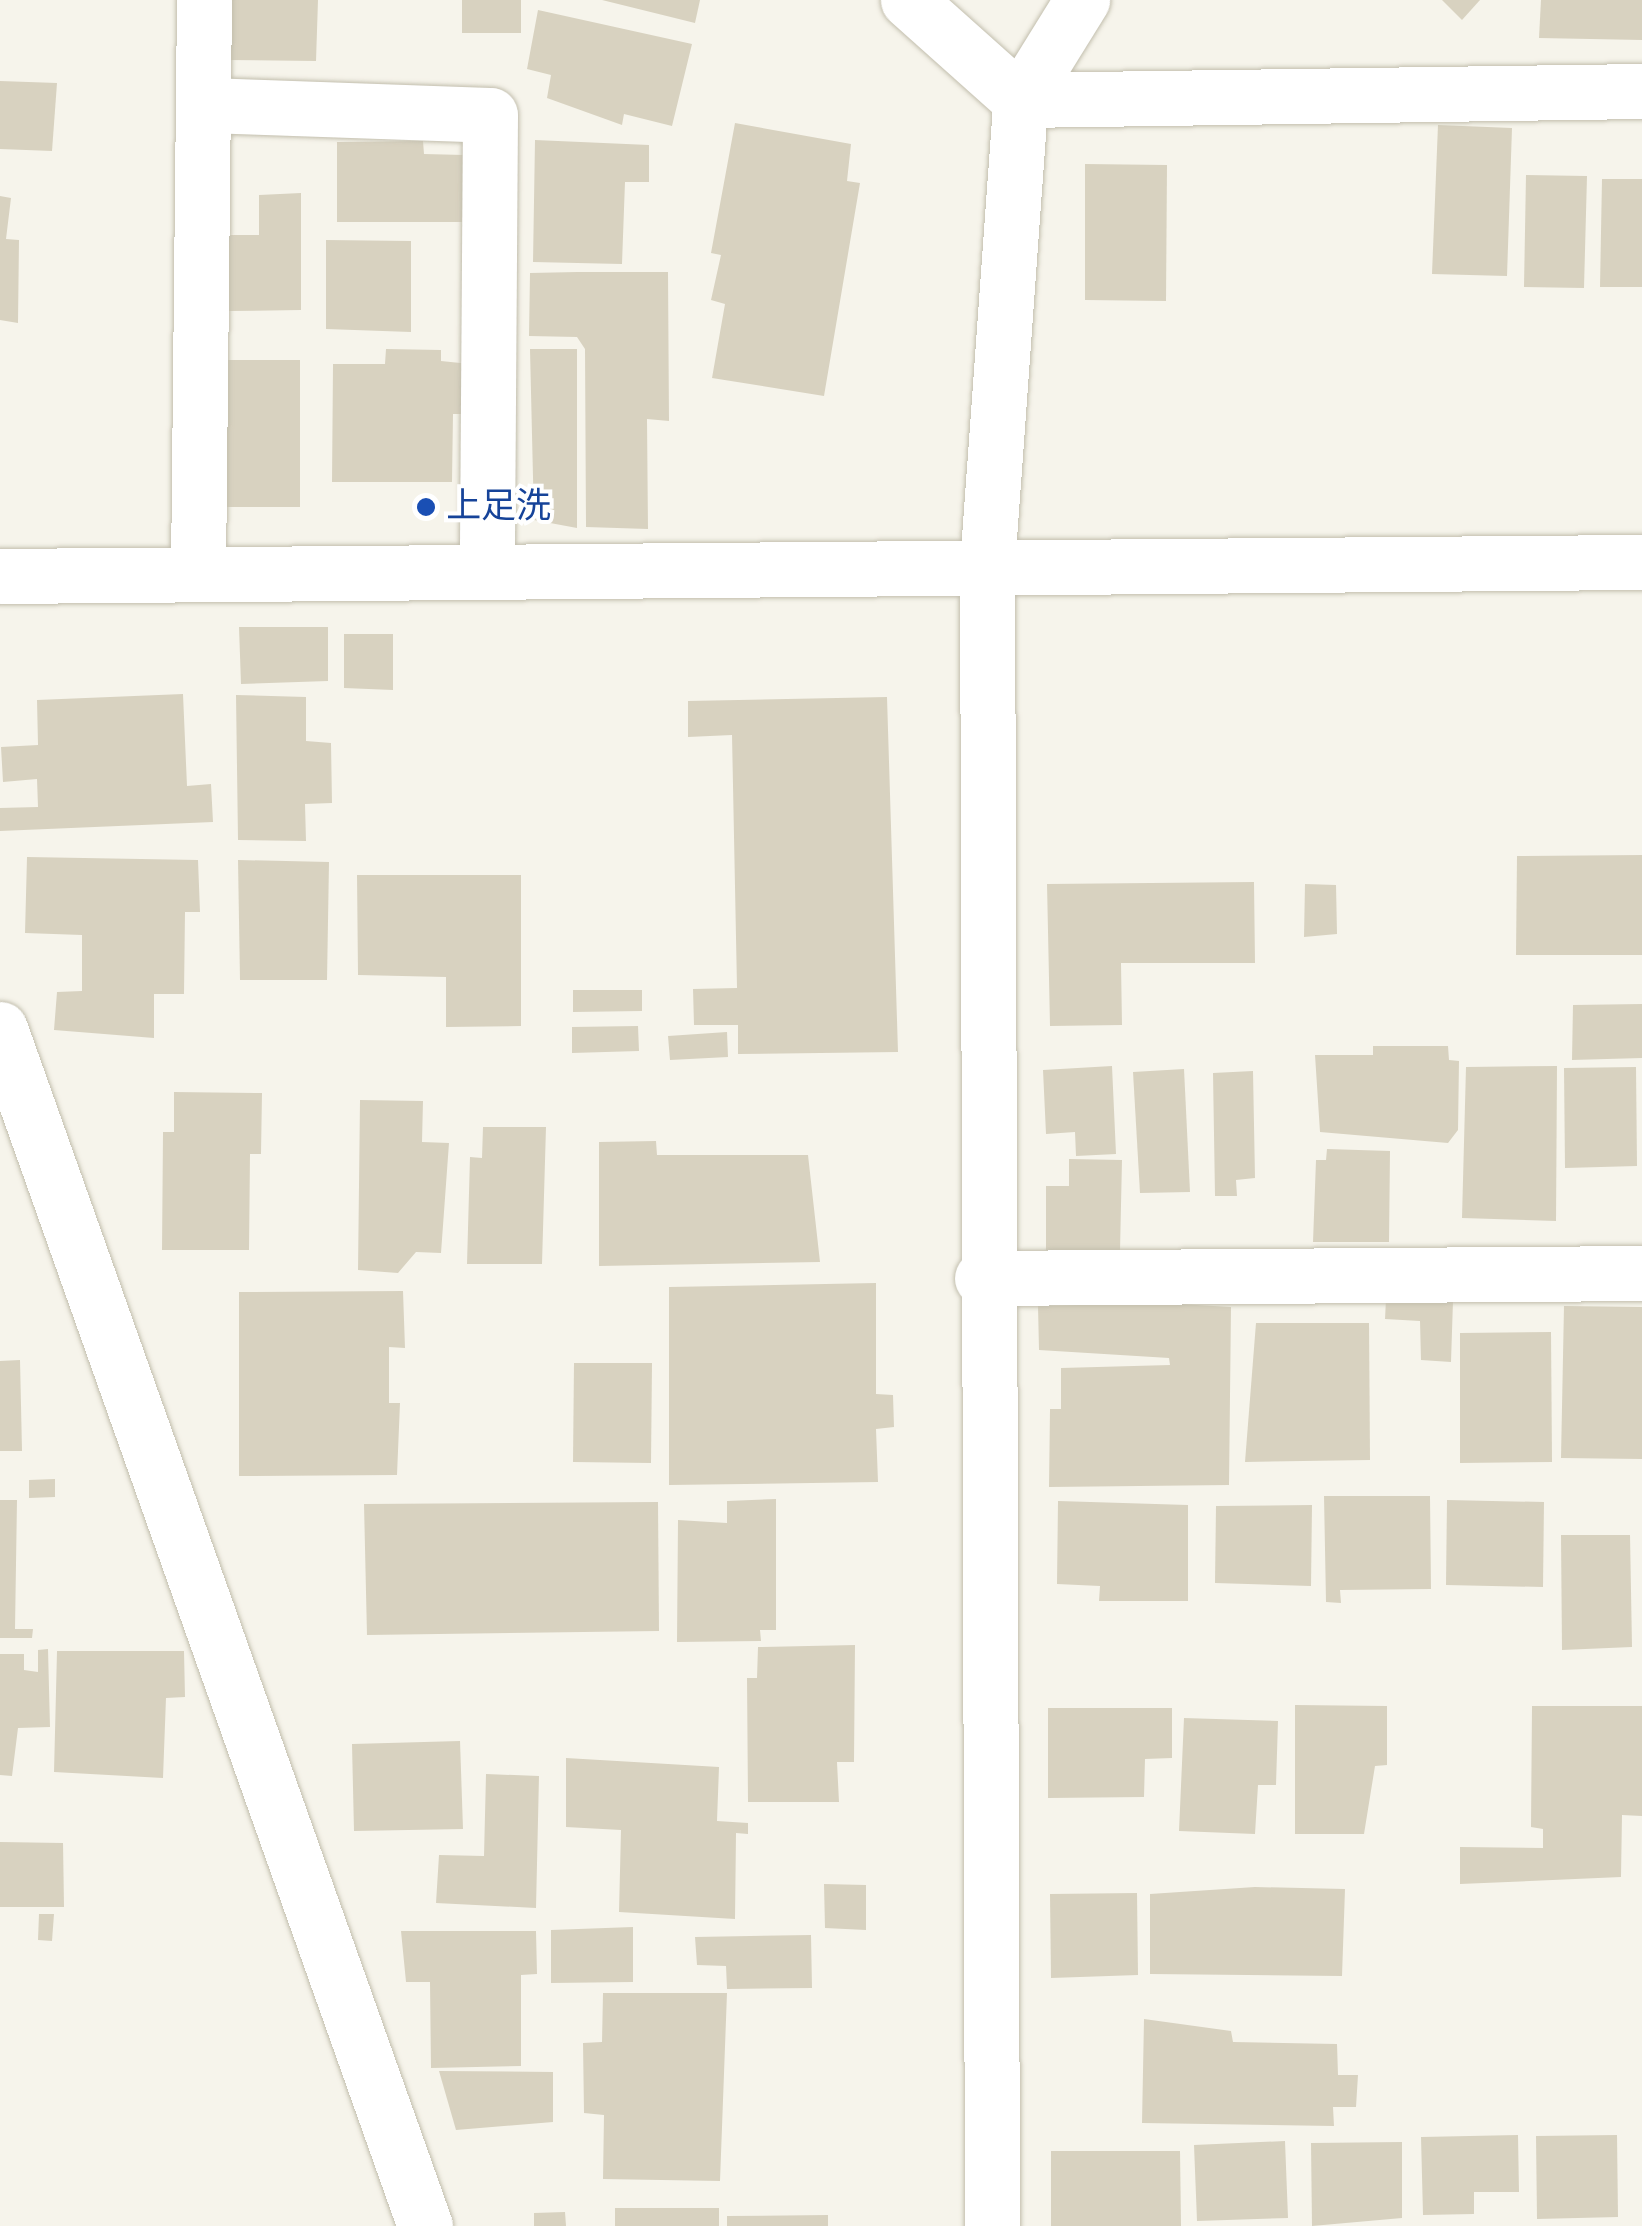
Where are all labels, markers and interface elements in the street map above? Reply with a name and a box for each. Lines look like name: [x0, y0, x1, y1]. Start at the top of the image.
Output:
place label: 上足洗: [446, 486, 551, 528]
marker: 上足洗: [415, 496, 437, 518]

